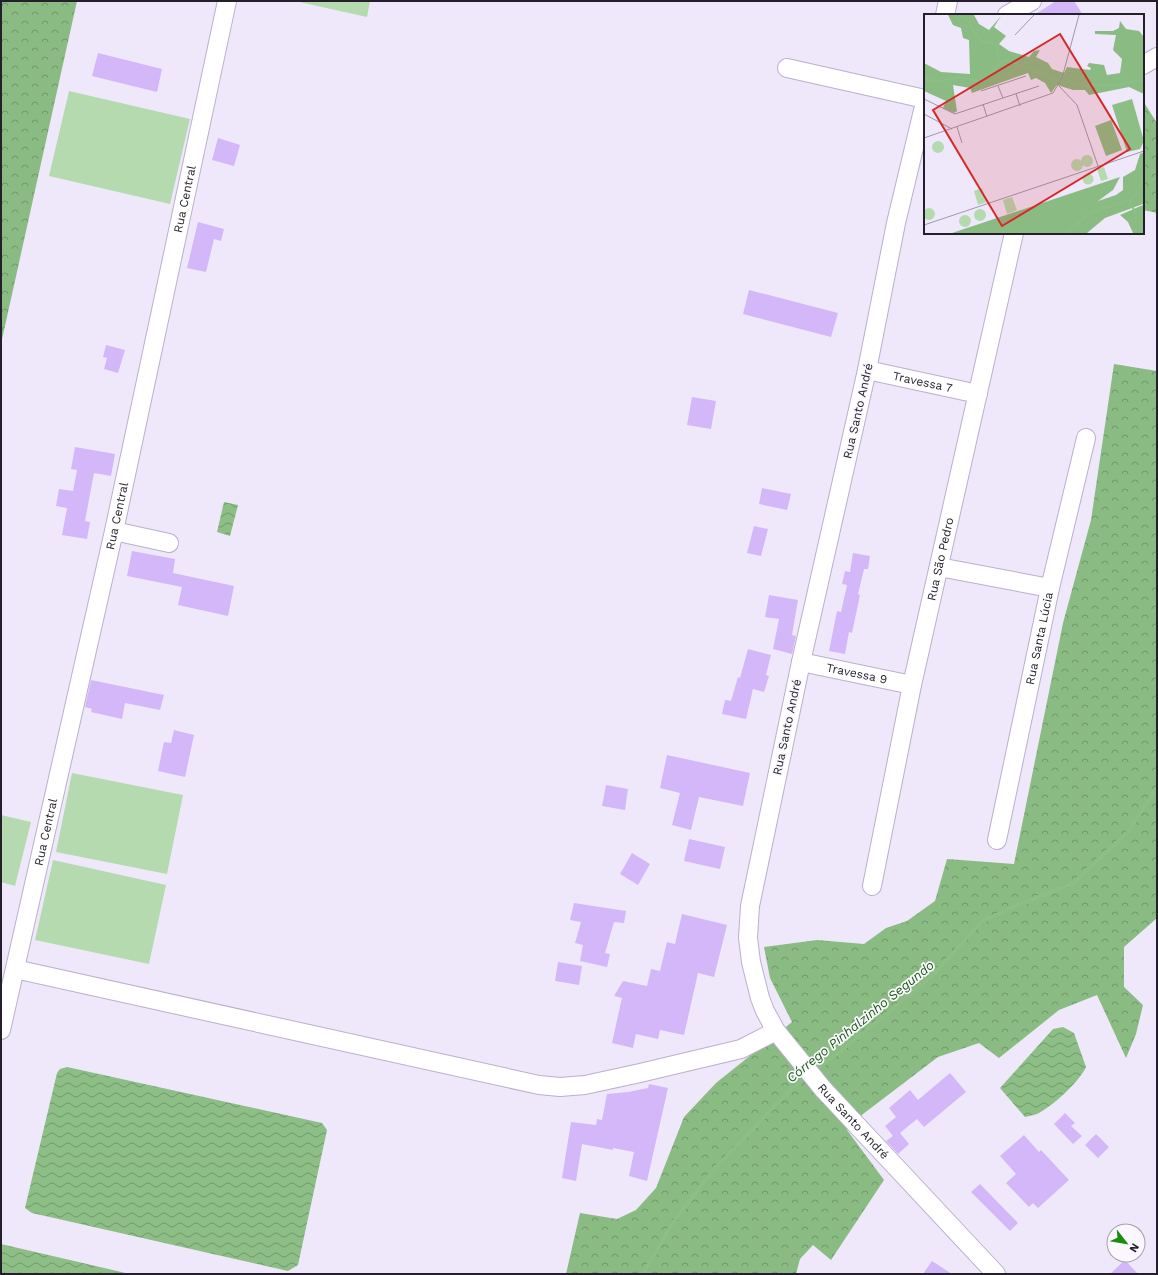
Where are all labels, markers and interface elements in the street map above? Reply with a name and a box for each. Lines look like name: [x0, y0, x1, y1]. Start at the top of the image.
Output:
inset map: [924, 14, 1144, 234]
street label: Rua Central: [171, 164, 199, 234]
street label: Rua Santo André: [840, 362, 876, 460]
street label: Travessa 7: [892, 369, 954, 395]
street label: Rua Central: [103, 481, 131, 551]
street label: Rua São Pedro: [924, 516, 957, 602]
street label: Rua Santa Lúcia: [1023, 591, 1056, 686]
street label: Travessa 9: [825, 660, 888, 687]
street label: Rua Santo André: [770, 678, 804, 776]
street label: Rua Central: [31, 797, 60, 867]
water label: Córrego Pinhalzinho Segundo: [784, 957, 937, 1085]
street label: Rua Santo André: [815, 1081, 892, 1162]
north arrow: [1106, 1223, 1146, 1263]
text: N: [1126, 1241, 1142, 1255]

